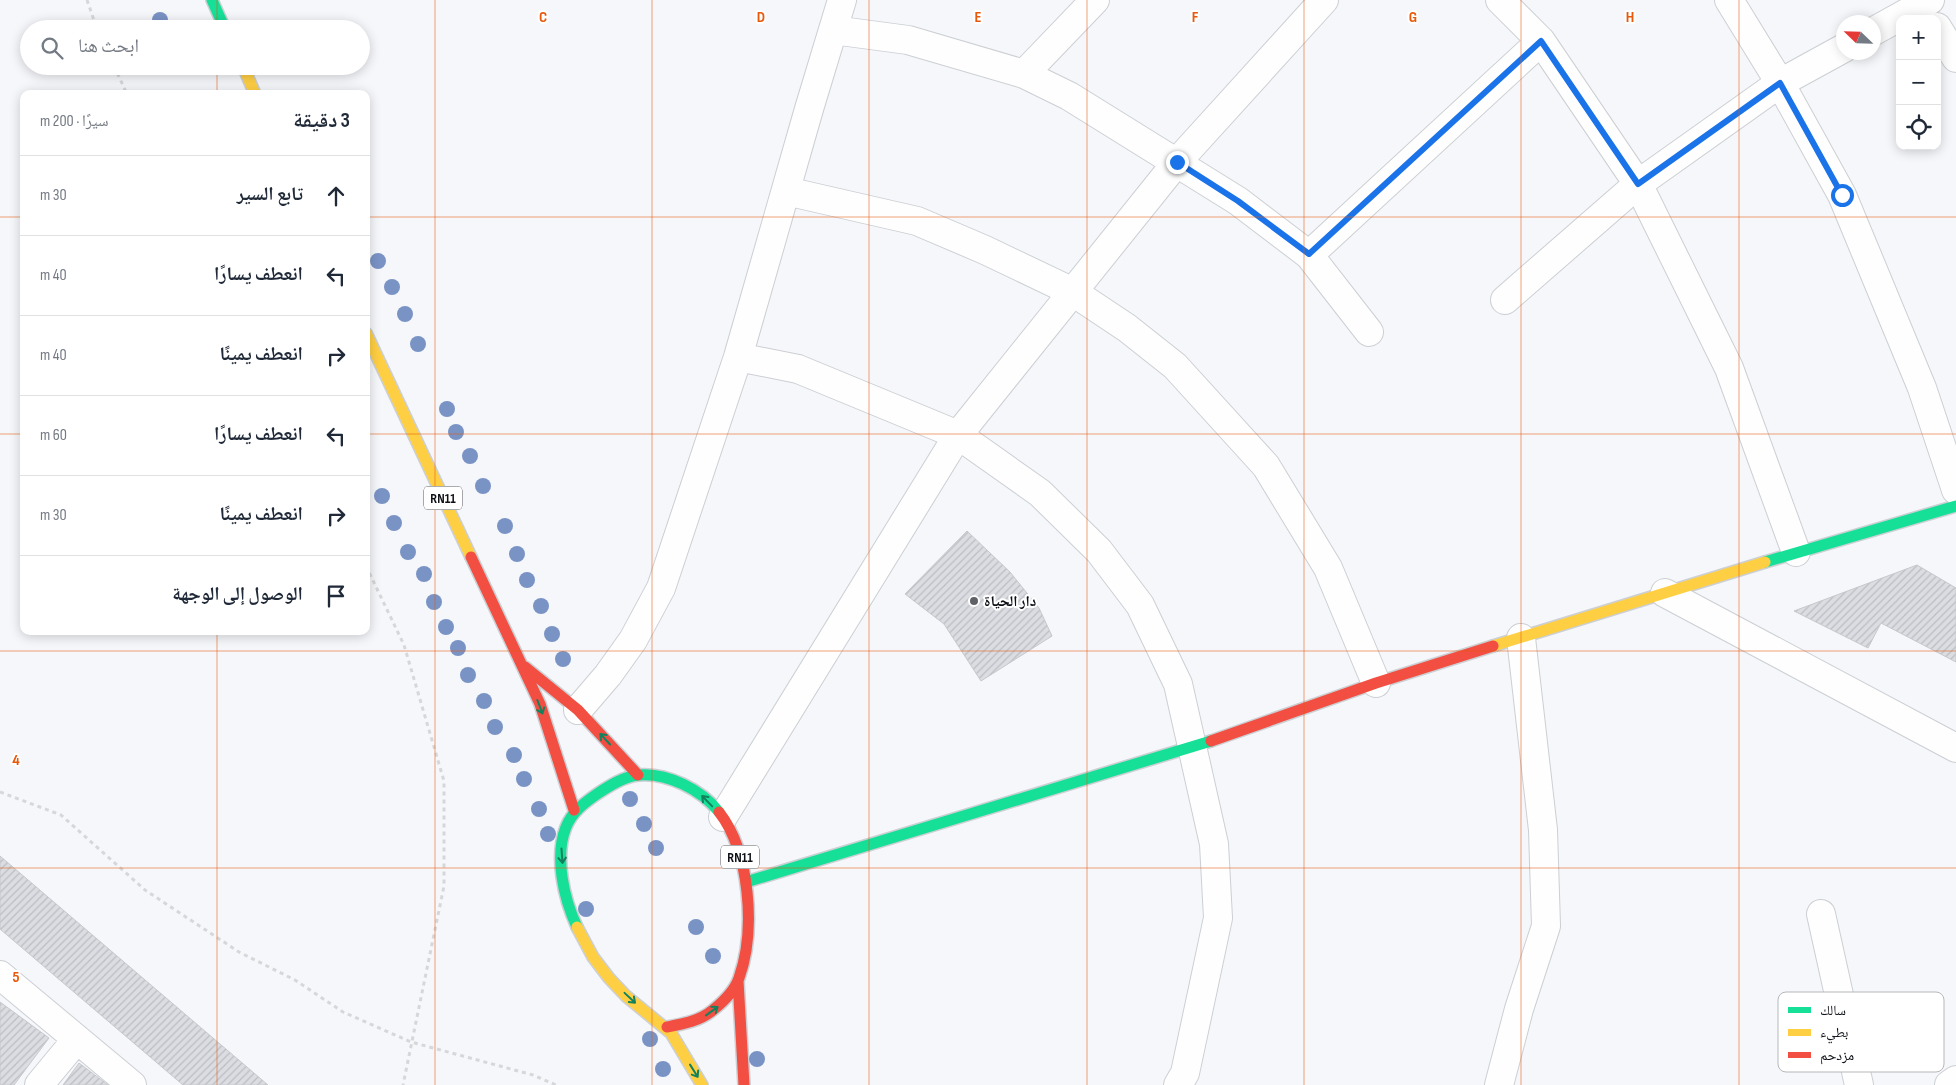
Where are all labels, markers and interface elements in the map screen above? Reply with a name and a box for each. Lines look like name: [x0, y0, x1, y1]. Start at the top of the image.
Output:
text: C: [539, 8, 547, 27]
text: D: [757, 8, 765, 27]
text: E: [975, 8, 982, 27]
text: F: [1192, 8, 1199, 27]
text: G: [1409, 8, 1417, 27]
text: H: [1626, 8, 1634, 27]
north arrow: [1836, 15, 1881, 60]
map controls: [1896, 15, 1941, 150]
button: +: [1896, 15, 1941, 60]
search box: [20, 20, 370, 75]
icon: search: [38, 34, 66, 62]
text: ابحث هنا: [78, 35, 139, 58]
button: −: [1896, 60, 1941, 105]
button: locate: [1896, 105, 1941, 150]
text: 3 دقيقة: [293, 108, 350, 133]
text: سيرًا · 200 m: [40, 112, 109, 131]
route end: [1166, 151, 1189, 174]
icon: ahead: [322, 182, 350, 210]
text: تابع السير: [237, 183, 303, 206]
route start: [1831, 184, 1854, 207]
text: 30 m: [40, 186, 67, 205]
icon: left: [322, 262, 350, 290]
text: انعطف يسارًا: [214, 263, 303, 286]
text: 40 m: [40, 266, 67, 285]
icon: right: [322, 342, 350, 370]
text: انعطف يمينًا: [219, 343, 303, 366]
text: 40 m: [40, 346, 67, 365]
icon: left: [322, 422, 350, 450]
text: انعطف يسارًا: [214, 423, 303, 446]
text: 60 m: [40, 426, 67, 445]
road number: RN11: [424, 486, 462, 509]
icon: right: [322, 502, 350, 530]
text: انعطف يمينًا: [219, 503, 303, 526]
text: 30 m: [40, 506, 67, 525]
icon: arrive: [322, 582, 350, 610]
text: الوصول إلى الوجهة: [172, 583, 303, 606]
place label: دار الحياة: [984, 592, 1036, 611]
marker: دار الحياة: [968, 595, 980, 607]
one-way arrow: [536, 698, 545, 714]
one-way arrow: [599, 733, 611, 746]
text: 4: [12, 751, 20, 770]
one-way arrow: [701, 794, 713, 807]
road number: RN11: [721, 846, 759, 869]
one-way arrow: [557, 848, 566, 864]
text: 5: [12, 968, 20, 987]
one-way arrow: [623, 992, 636, 1004]
legend: [1778, 992, 1944, 1072]
text: سالك: [1820, 1002, 1846, 1019]
one-way arrow: [704, 1006, 718, 1016]
text: بطيء: [1820, 1024, 1849, 1044]
text: مزدحم: [1820, 1047, 1854, 1065]
one-way arrow: [689, 1063, 699, 1077]

